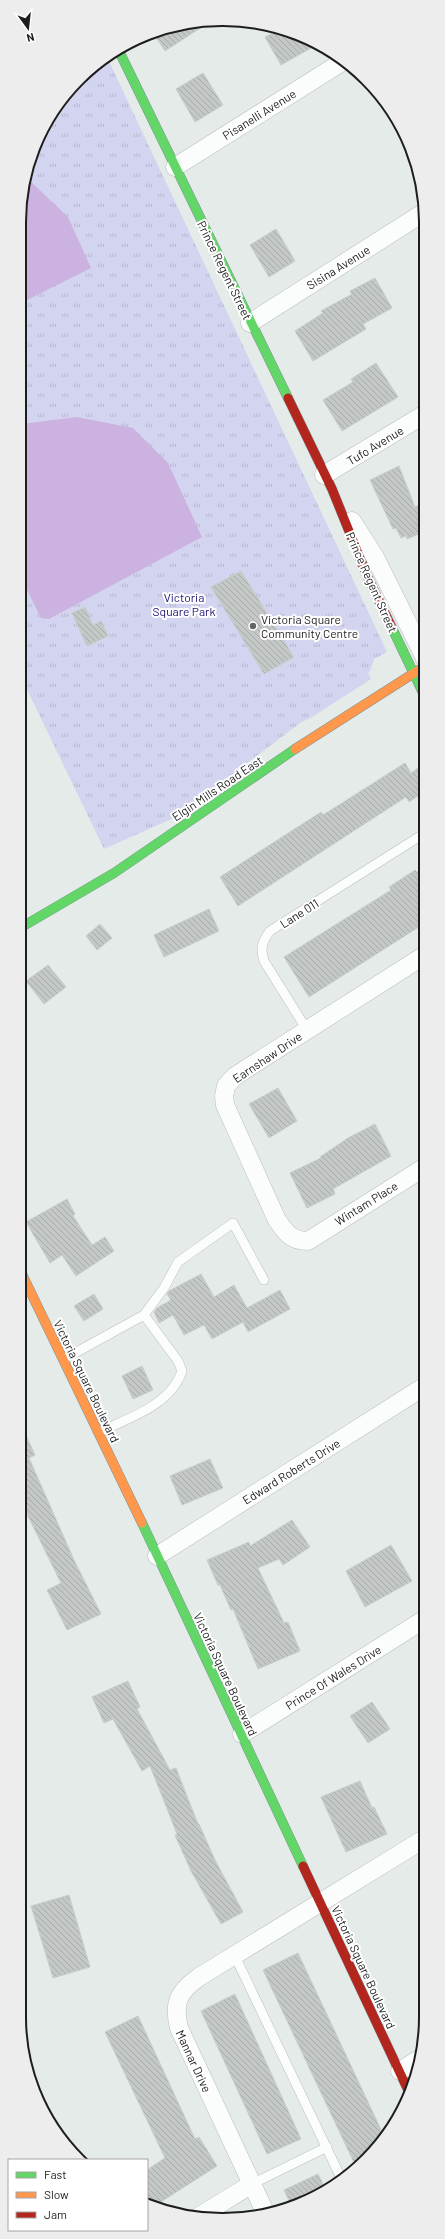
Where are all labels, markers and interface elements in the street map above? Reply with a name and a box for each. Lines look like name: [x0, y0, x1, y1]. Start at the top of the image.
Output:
north arrow: [8, 8, 48, 48]
text: N: [25, 31, 36, 45]
street label: Pisanelli Avenue: [220, 86, 298, 142]
street label: Prince Regent Street: [195, 218, 255, 322]
street label: Sisina Avenue: [304, 242, 372, 292]
street label: Tufo Avenue: [344, 423, 406, 467]
street label: Prince Regent Street: [344, 530, 400, 634]
park label: Victoria Square Park: [153, 590, 215, 618]
place label: Victoria Square Community Centre: [261, 612, 358, 640]
marker: Victoria Square Community Centre: [248, 621, 258, 631]
street label: Elgin Mills Road East: [169, 753, 265, 823]
street label: Lane 011: [277, 896, 321, 930]
street label: Earnshaw Drive: [230, 1029, 304, 1085]
street label: Wintam Place: [332, 1178, 400, 1228]
street label: Victoria Square Boulevard: [51, 1318, 123, 1444]
street label: Edward Roberts Drive: [240, 1435, 342, 1507]
street label: Victoria Square Boulevard: [191, 1610, 261, 1738]
street label: Prince Of Wales Drive: [283, 1642, 383, 1712]
street label: Victoria Square Boulevard: [329, 1903, 399, 2031]
street label: Mannar Drive: [173, 2028, 215, 2094]
legend: [8, 2159, 148, 2231]
text: Fast: [44, 2167, 67, 2181]
text: Slow: [44, 2187, 69, 2201]
text: Jam: [44, 2207, 67, 2221]

